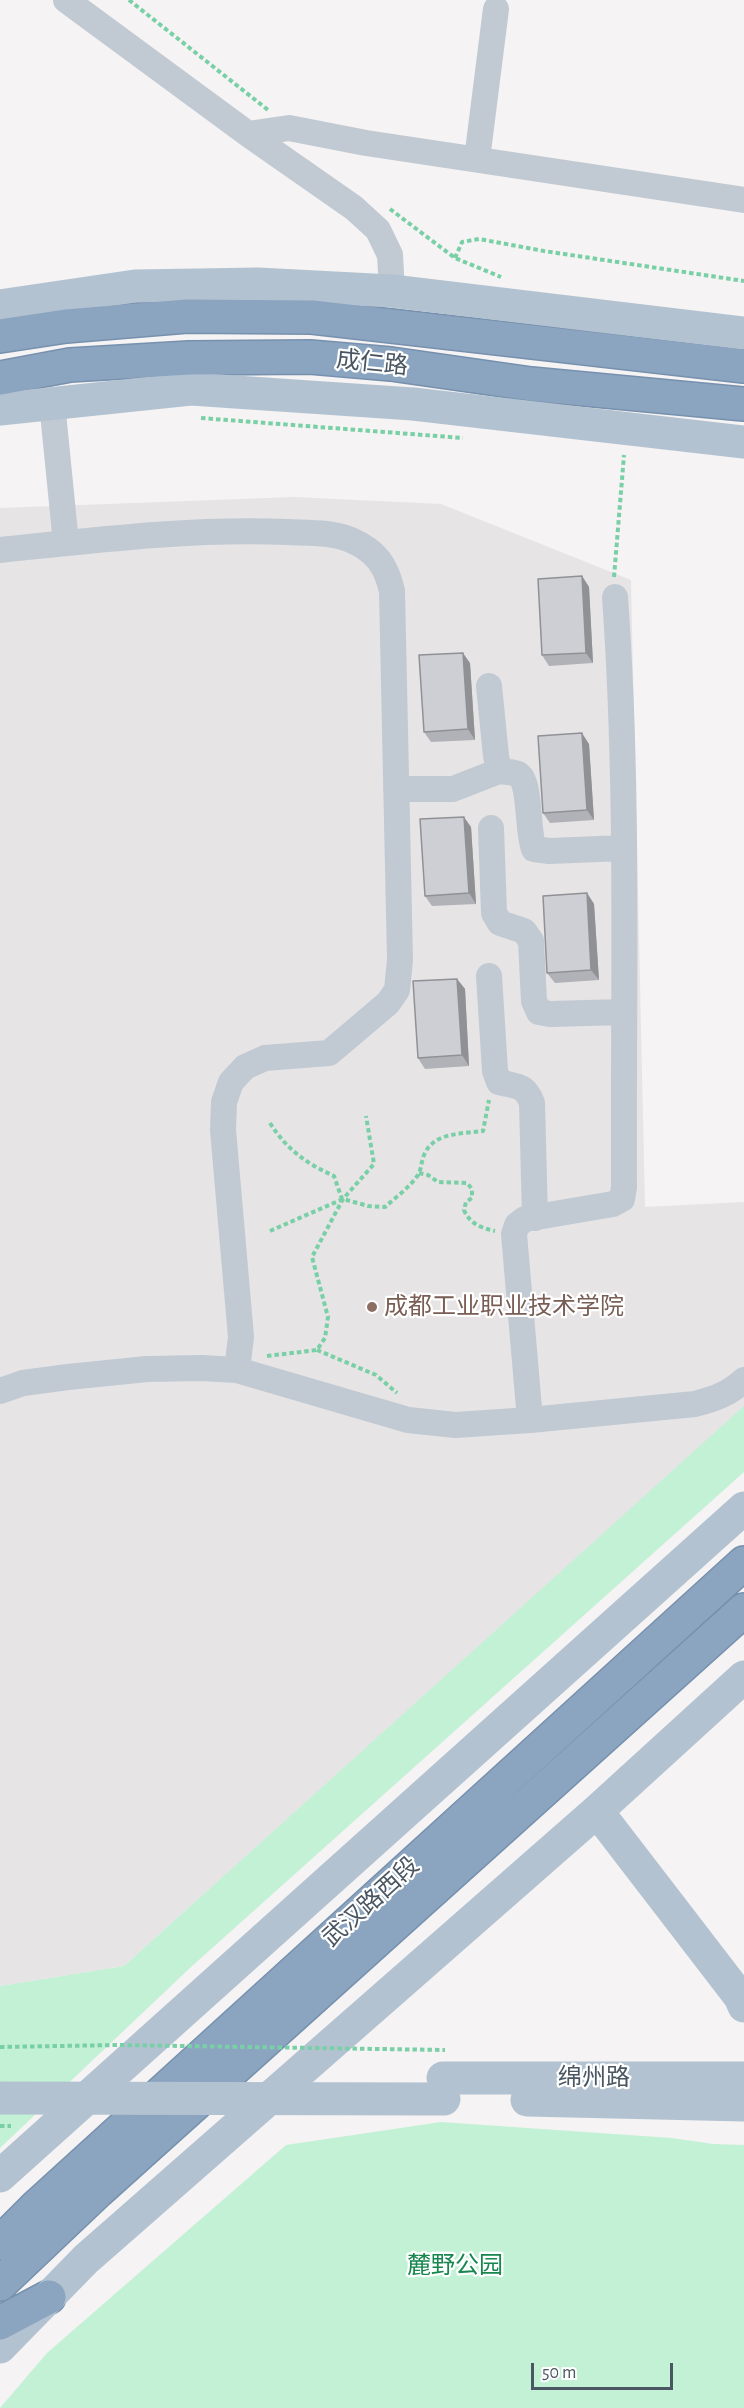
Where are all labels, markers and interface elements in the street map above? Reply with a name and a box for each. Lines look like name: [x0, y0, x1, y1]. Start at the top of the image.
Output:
street label: 成仁路: [335, 345, 409, 381]
place label: 成都工业职业技术学院: [384, 1293, 624, 1321]
marker: 成都工业职业技术学院: [365, 1300, 379, 1314]
street label: 武汉路西段: [317, 1851, 425, 1953]
street label: 绵州路: [558, 2064, 630, 2092]
park label: 麓野公园: [407, 2252, 503, 2280]
scale bar: [534, 2351, 676, 2389]
text: 50 m: [542, 2364, 576, 2382]

